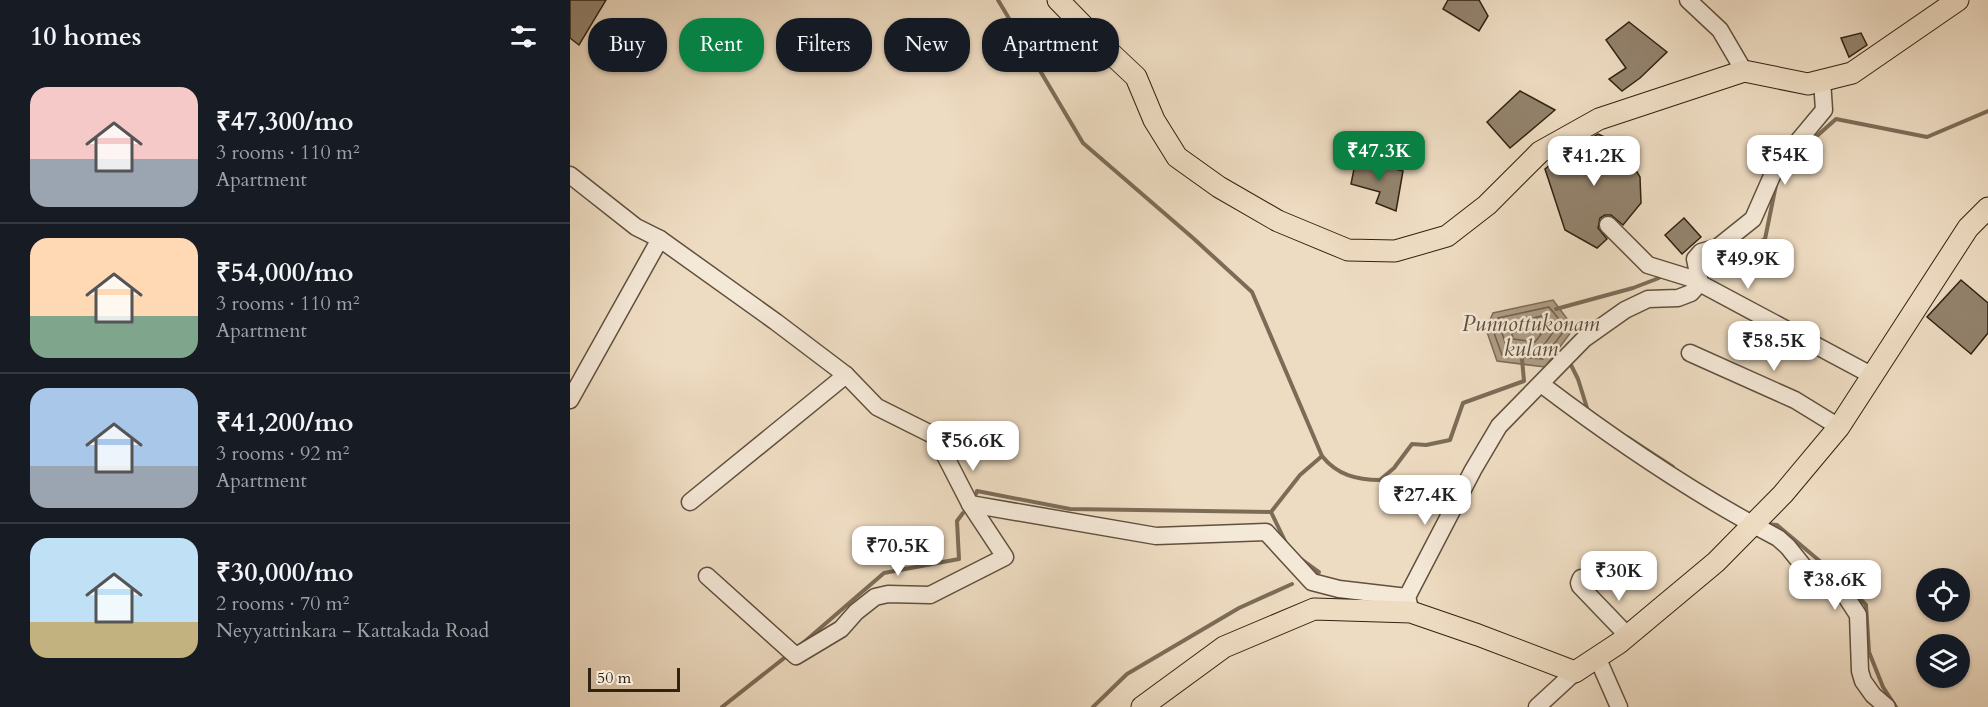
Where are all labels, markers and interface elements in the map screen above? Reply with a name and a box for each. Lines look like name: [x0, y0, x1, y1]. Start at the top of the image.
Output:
chip: Buy: [588, 18, 667, 72]
chip: Rent: [679, 18, 764, 72]
chip: Filters: [776, 18, 872, 72]
chip: New: [884, 18, 970, 72]
chip: Apartment: [982, 18, 1119, 72]
text: 10 homes: [30, 19, 141, 54]
icon: filters: [507, 20, 540, 53]
text: ₹47,300/mo: [216, 104, 353, 139]
icon: home: [78, 111, 150, 183]
pin: ₹47.3K: [1330, 131, 1428, 182]
pin: ₹54K: [1749, 135, 1821, 186]
pin: ₹41.2K: [1545, 136, 1643, 187]
text: ₹47.3K: [1347, 137, 1411, 164]
text: 3 rooms · 110 m²: [216, 139, 360, 166]
text: ₹54K: [1761, 141, 1809, 168]
text: ₹41.2K: [1562, 142, 1626, 169]
text: Apartment: [216, 166, 307, 193]
pin: ₹49.9K: [1699, 239, 1797, 290]
text: ₹49.9K: [1716, 245, 1780, 272]
text: ₹54,000/mo: [216, 255, 353, 290]
icon: home: [78, 262, 150, 334]
text: 3 rooms · 110 m²: [216, 290, 360, 317]
water label: Punnottukonam kulam: [1462, 309, 1600, 364]
text: Apartment: [216, 317, 307, 344]
pin: ₹58.5K: [1725, 321, 1823, 372]
text: ₹58.5K: [1742, 327, 1806, 354]
text: ₹41,200/mo: [216, 405, 353, 440]
icon: home: [78, 412, 150, 484]
pin: ₹56.6K: [924, 421, 1022, 472]
text: ₹56.6K: [941, 427, 1005, 454]
text: 3 rooms · 92 m²: [216, 440, 349, 467]
text: Apartment: [216, 467, 307, 494]
pin: ₹27.4K: [1376, 475, 1474, 526]
text: ₹27.4K: [1393, 481, 1457, 508]
pin: ₹70.5K: [849, 526, 947, 577]
text: ₹70.5K: [866, 532, 930, 559]
pin: ₹30K: [1583, 551, 1655, 602]
text: ₹30,000/mo: [216, 555, 353, 590]
text: ₹30K: [1595, 557, 1643, 584]
pin: ₹38.6K: [1786, 560, 1884, 611]
icon: home: [78, 562, 150, 634]
text: ₹38.6K: [1803, 566, 1867, 593]
map controls: [1916, 568, 1970, 688]
button: locate: [1916, 568, 1970, 622]
text: 2 rooms · 70 m²: [216, 590, 349, 617]
text: Neyyattinkara - Kattakada Road: [216, 617, 489, 644]
button: layers: [1916, 634, 1970, 688]
scale bar: [588, 665, 680, 692]
text: 50 m: [597, 667, 631, 689]

